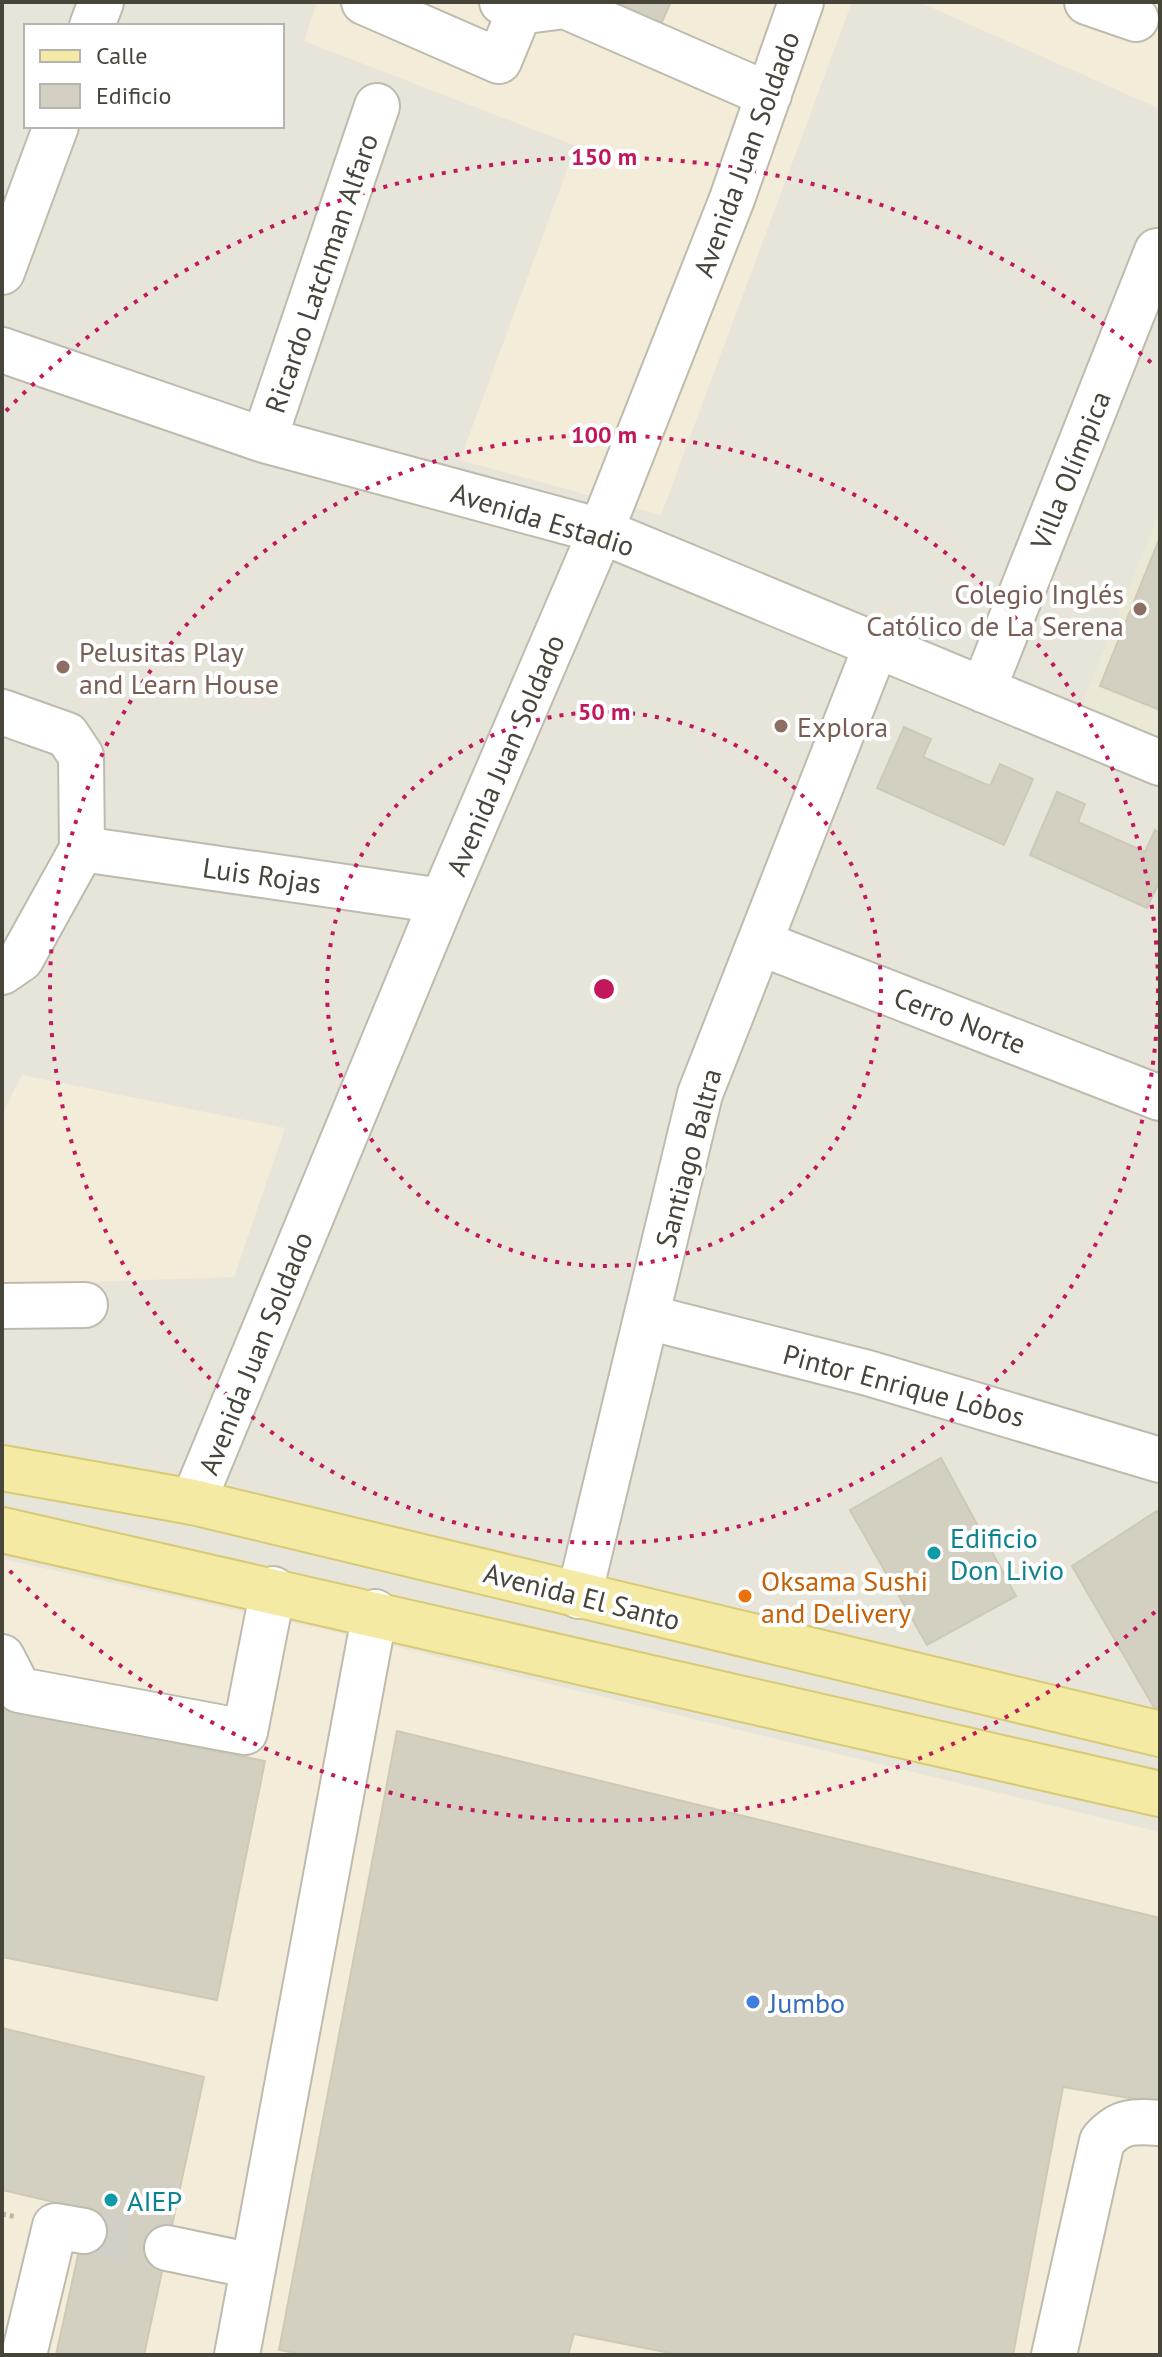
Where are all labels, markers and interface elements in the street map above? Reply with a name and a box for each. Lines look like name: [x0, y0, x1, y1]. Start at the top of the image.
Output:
legend: [24, 24, 284, 128]
street label: Avenida Juan Soldado: [684, 26, 808, 282]
text: Calle: [96, 40, 147, 71]
text: Edificio: [96, 80, 171, 111]
street label: Ricardo Latchman Alfaro: [256, 128, 386, 418]
text: 150 m: [571, 141, 637, 172]
street label: Villa Olímpica: [1021, 385, 1119, 556]
text: 100 m: [571, 419, 637, 450]
street label: Avenida Estadio: [447, 474, 639, 564]
place label: Colegio Inglés Católico de La Serena: [866, 575, 1124, 644]
marker: Colegio Inglés Católico de La Serena: [1131, 600, 1149, 618]
street label: Avenida Juan Soldado: [437, 629, 573, 881]
place label: Pelusitas Play and Learn House: [79, 633, 279, 702]
marker: Pelusitas Play and Learn House: [54, 658, 72, 676]
text: 50 m: [578, 696, 630, 727]
place label: Explora: [797, 708, 888, 745]
marker: Explora: [772, 717, 790, 735]
street label: Luis Rojas: [200, 848, 324, 902]
centre of rings: [590, 975, 618, 1003]
street label: Cerro Norte: [889, 978, 1031, 1062]
street label: Santiago Baltra: [646, 1064, 730, 1252]
street label: Avenida Juan Soldado: [189, 1226, 321, 1480]
street label: Pintor Enrique Lobos: [779, 1335, 1029, 1435]
place label: Edificio Don Livio: [950, 1519, 1064, 1588]
marker: Edificio Don Livio: [925, 1544, 943, 1562]
street label: Avenida El Santo: [480, 1554, 684, 1638]
place label: Oksama Sushi and Delivery: [761, 1562, 928, 1631]
marker: Oksama Sushi and Delivery: [736, 1587, 754, 1605]
place label: Jumbo: [768, 1984, 845, 2021]
marker: Jumbo: [744, 1993, 762, 2011]
place label: AIEP: [127, 2182, 182, 2219]
marker: AIEP: [102, 2191, 120, 2209]

